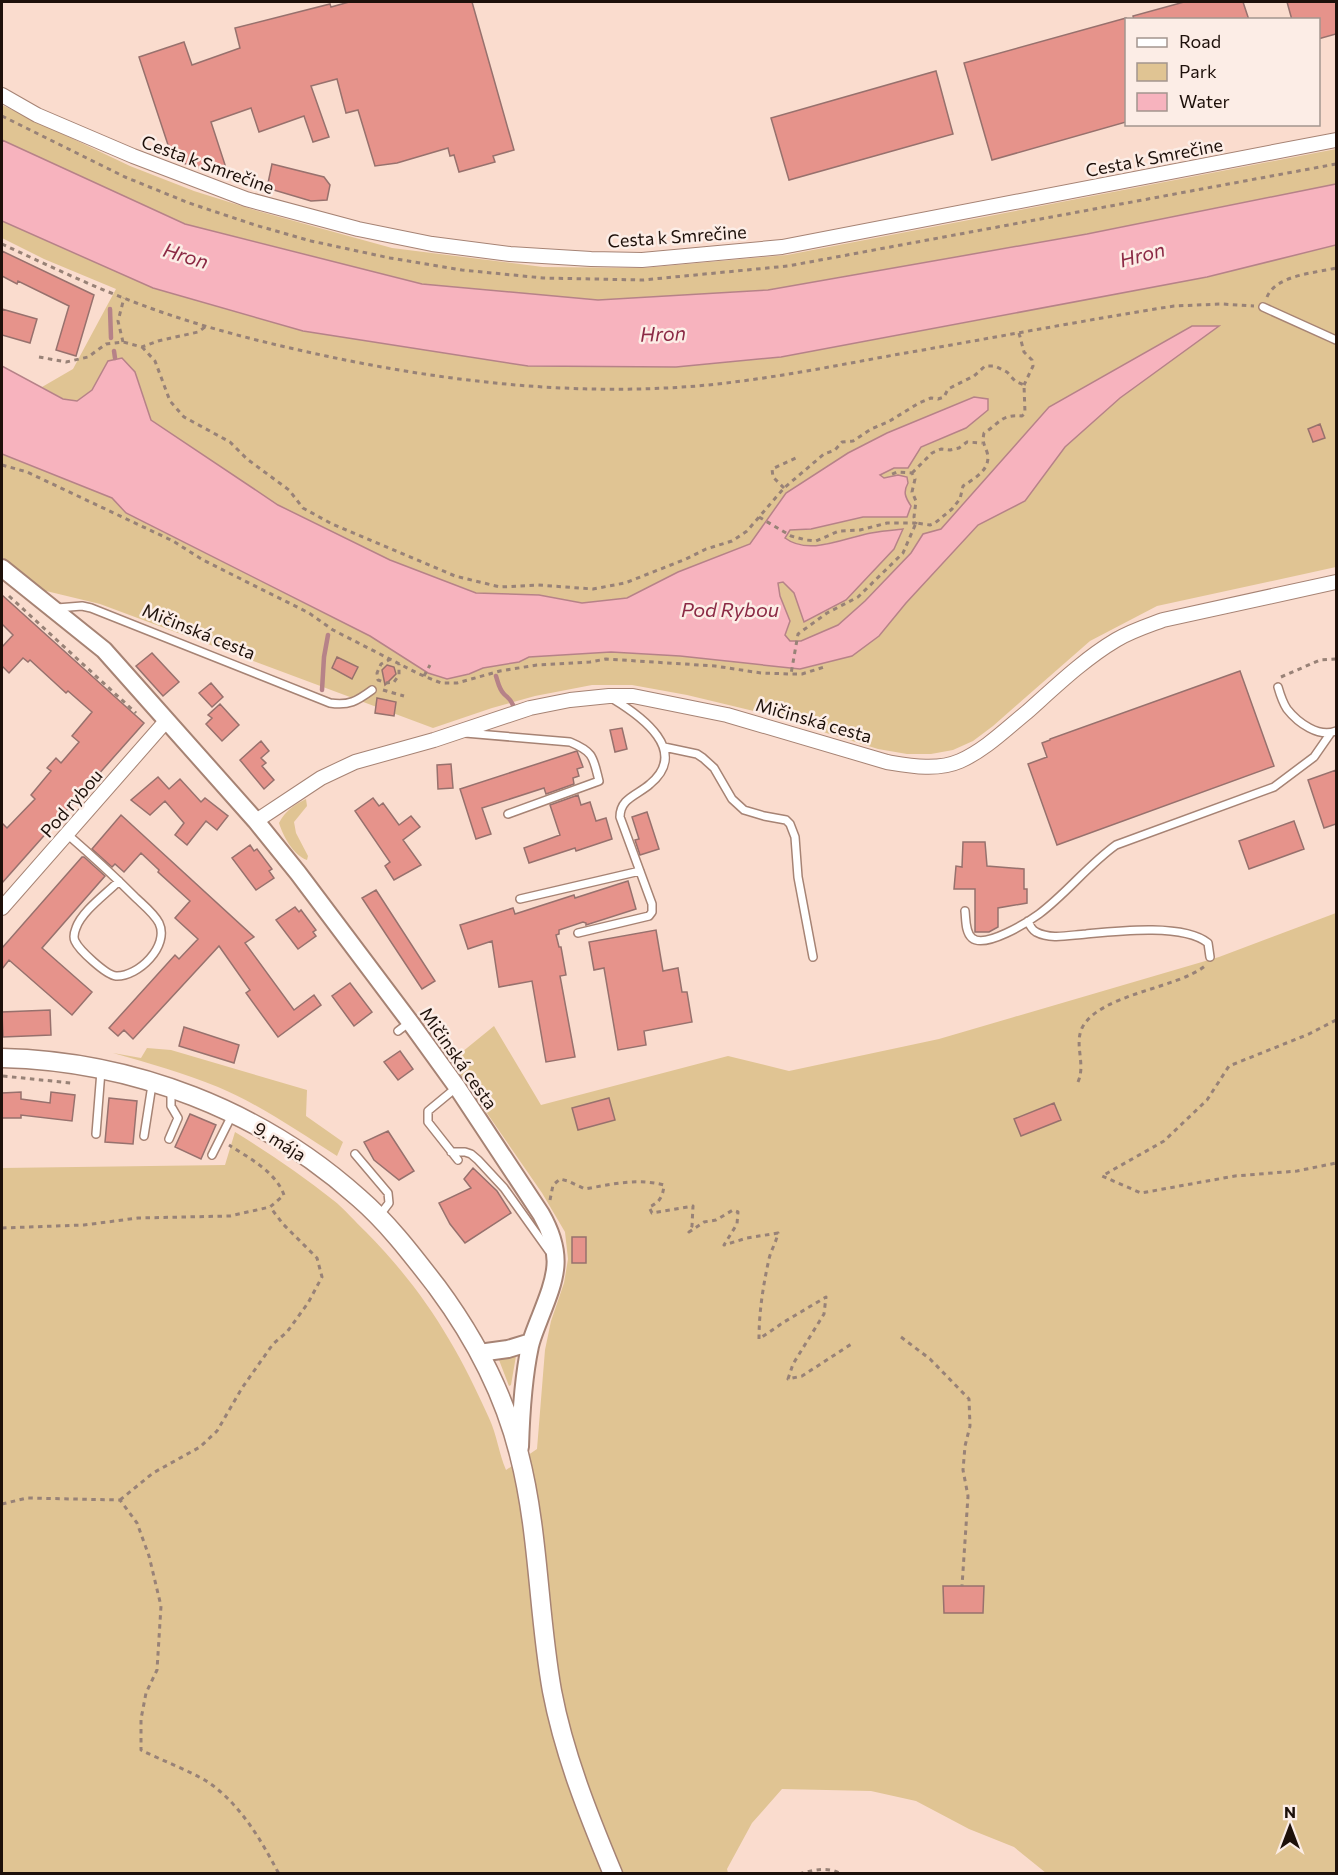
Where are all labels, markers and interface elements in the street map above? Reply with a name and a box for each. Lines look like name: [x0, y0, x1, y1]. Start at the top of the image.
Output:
legend: [1125, 18, 1320, 126]
text: Road: [1179, 30, 1221, 52]
text: Park: [1179, 60, 1217, 82]
text: Water: [1179, 90, 1230, 112]
street label: Cesta k Smrečine: [139, 130, 277, 198]
street label: Cesta k Smrečine: [1083, 133, 1225, 181]
street label: Cesta k Smrečine: [607, 220, 747, 252]
water label: Hron: [1117, 236, 1167, 272]
water label: Hron: [160, 237, 212, 273]
water label: Hron: [640, 320, 686, 346]
water label: Pod Rybou: [681, 597, 779, 621]
street label: Mičinská cesta: [139, 598, 259, 664]
street label: Mičinská cesta: [753, 693, 875, 747]
street label: Pod rybou: [35, 764, 107, 842]
street label: Mičinská cesta: [416, 1003, 502, 1113]
street label: 9. mája: [250, 1116, 310, 1166]
north arrow: [1260, 1797, 1320, 1857]
text: N: [1284, 1802, 1296, 1821]

